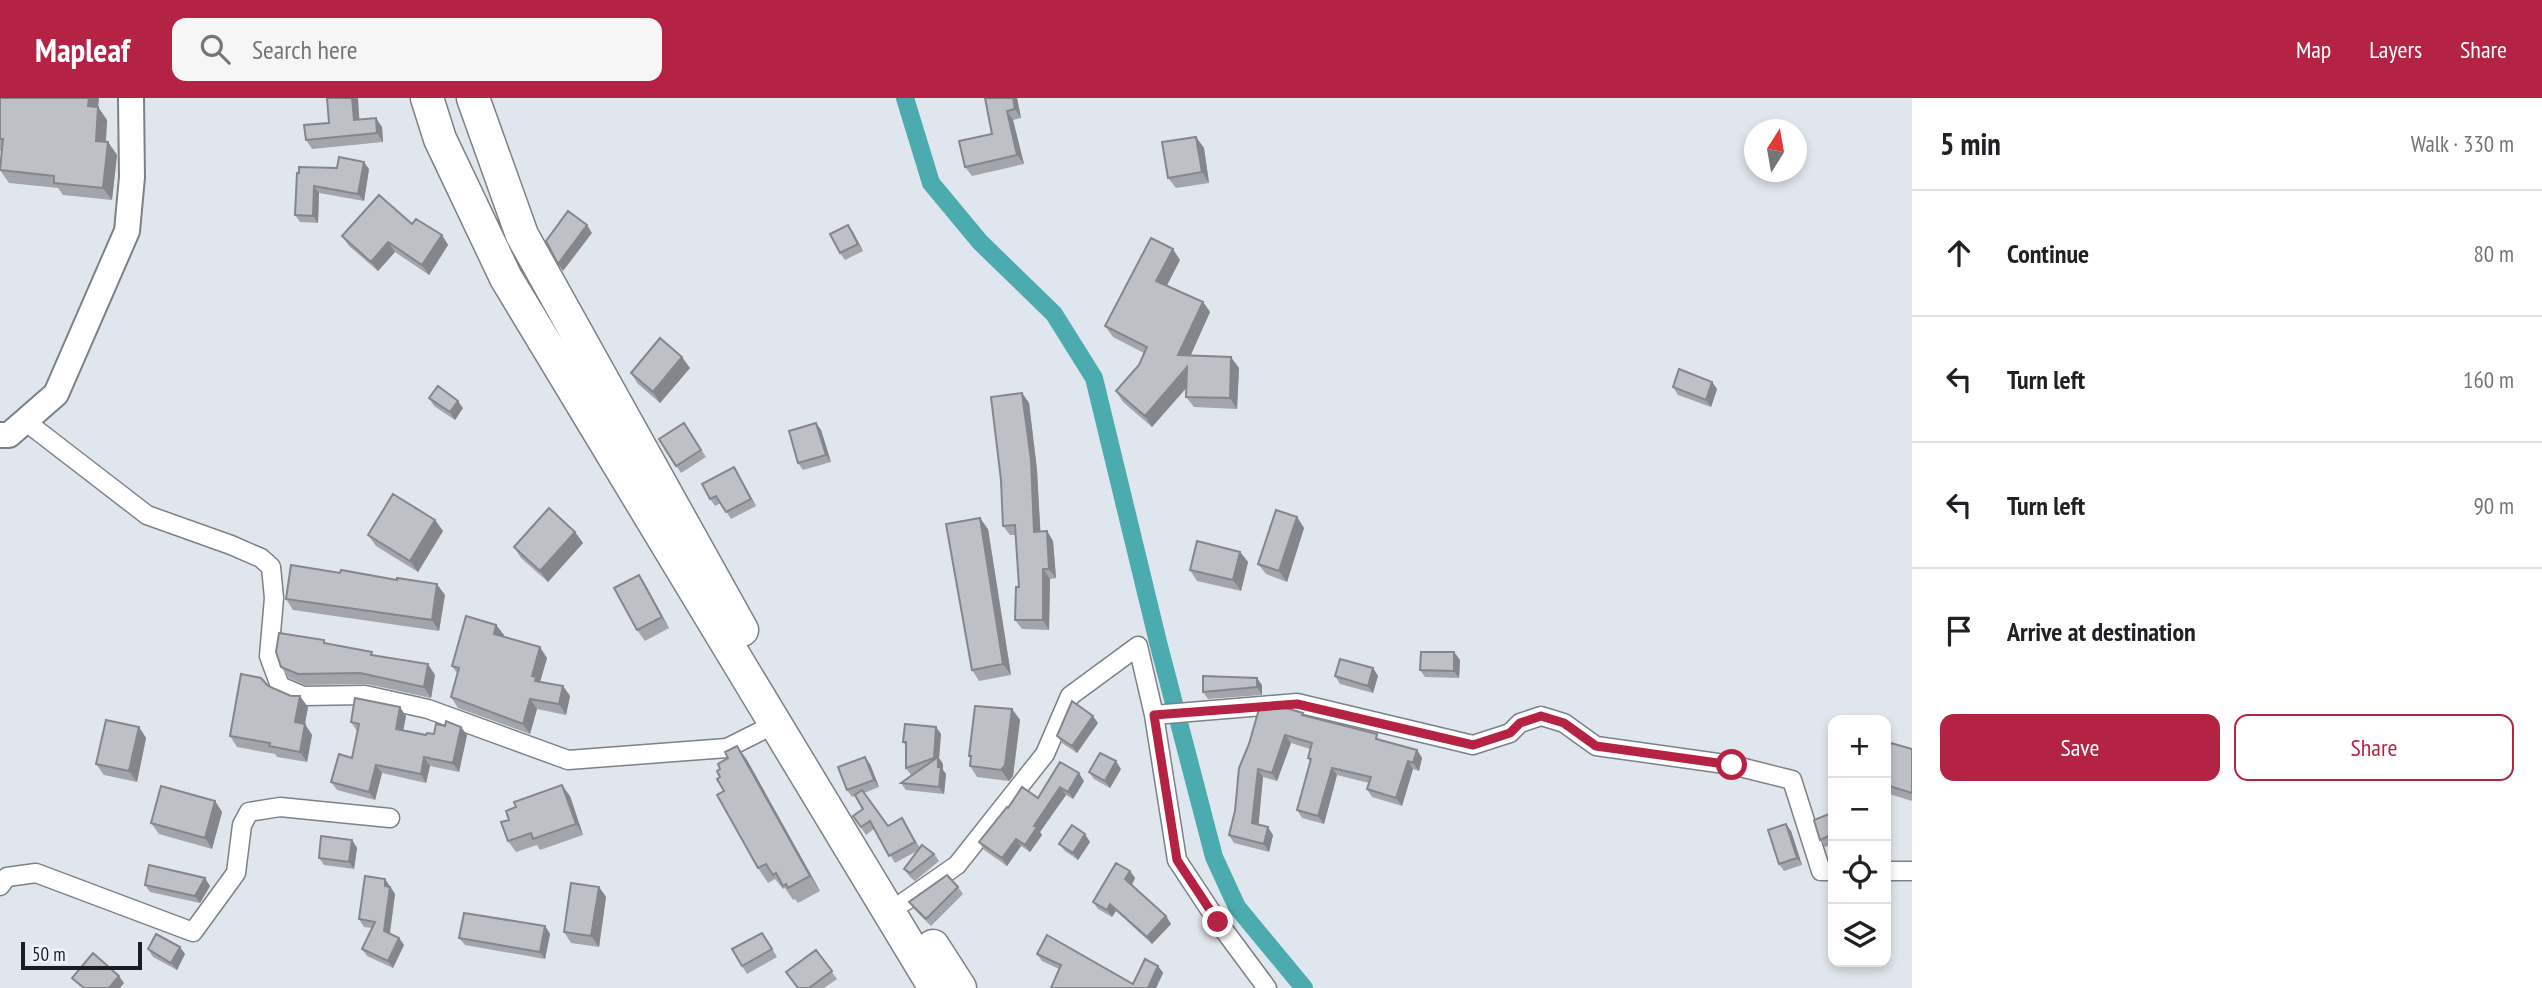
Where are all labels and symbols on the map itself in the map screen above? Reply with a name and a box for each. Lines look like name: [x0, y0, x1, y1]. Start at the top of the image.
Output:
north arrow: [1744, 119, 1807, 182]
route start: [1716, 749, 1747, 780]
route end: [1202, 906, 1233, 937]
scale bar: [21, 939, 142, 971]

